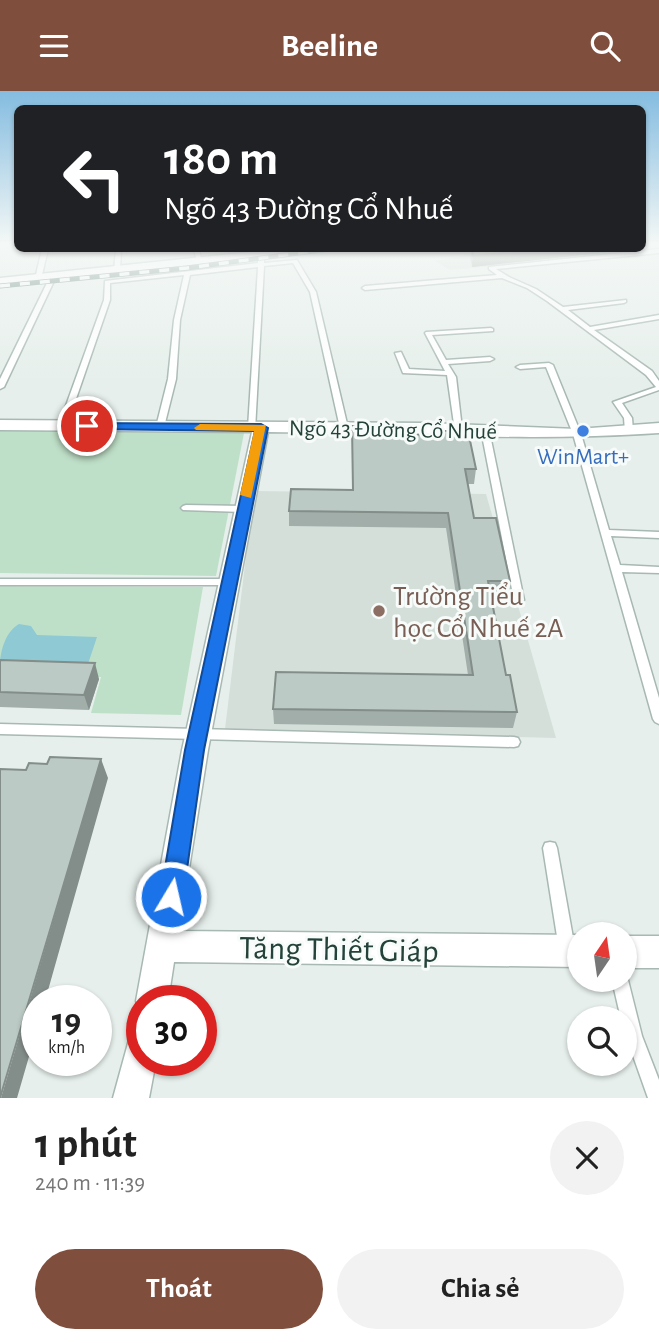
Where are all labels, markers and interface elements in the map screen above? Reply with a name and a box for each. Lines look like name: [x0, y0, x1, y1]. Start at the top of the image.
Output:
icon: menu: [35, 27, 73, 65]
icon: search: [586, 27, 624, 65]
text: Beeline: [281, 30, 378, 62]
icon: left: [49, 133, 140, 224]
text: 180 m: [164, 135, 278, 184]
text: Ngõ 43 Đường Cổ Nhuế: [164, 193, 454, 225]
pin: [57, 396, 117, 456]
icon: arrive: [68, 407, 106, 445]
street label: Ngõ 43 Đường Cổ Nhuế: [289, 415, 497, 444]
marker: WinMart+: [575, 423, 591, 439]
place label: WinMart+: [537, 446, 629, 469]
place label: Trường Tiểu học Cổ Nhuế 2A: [393, 582, 563, 643]
marker: Trường Tiểu học Cổ Nhuế 2A: [371, 603, 387, 619]
position arrow: [134, 860, 208, 934]
north arrow: [567, 922, 637, 992]
map controls: [567, 922, 637, 1076]
street label: Tăng Thiết Giáp: [239, 931, 439, 969]
speed limit sign: 30: [126, 985, 217, 1076]
text: 19: [52, 1004, 81, 1039]
button: search: [567, 1006, 637, 1076]
text: km/h: [48, 1039, 85, 1057]
button: close: [550, 1121, 624, 1195]
text: 1 phút: [35, 1123, 137, 1165]
text: 240 m · 11:39: [35, 1172, 145, 1195]
button: Thoát: [35, 1249, 323, 1329]
button: Chia sẻ: [337, 1249, 624, 1329]

